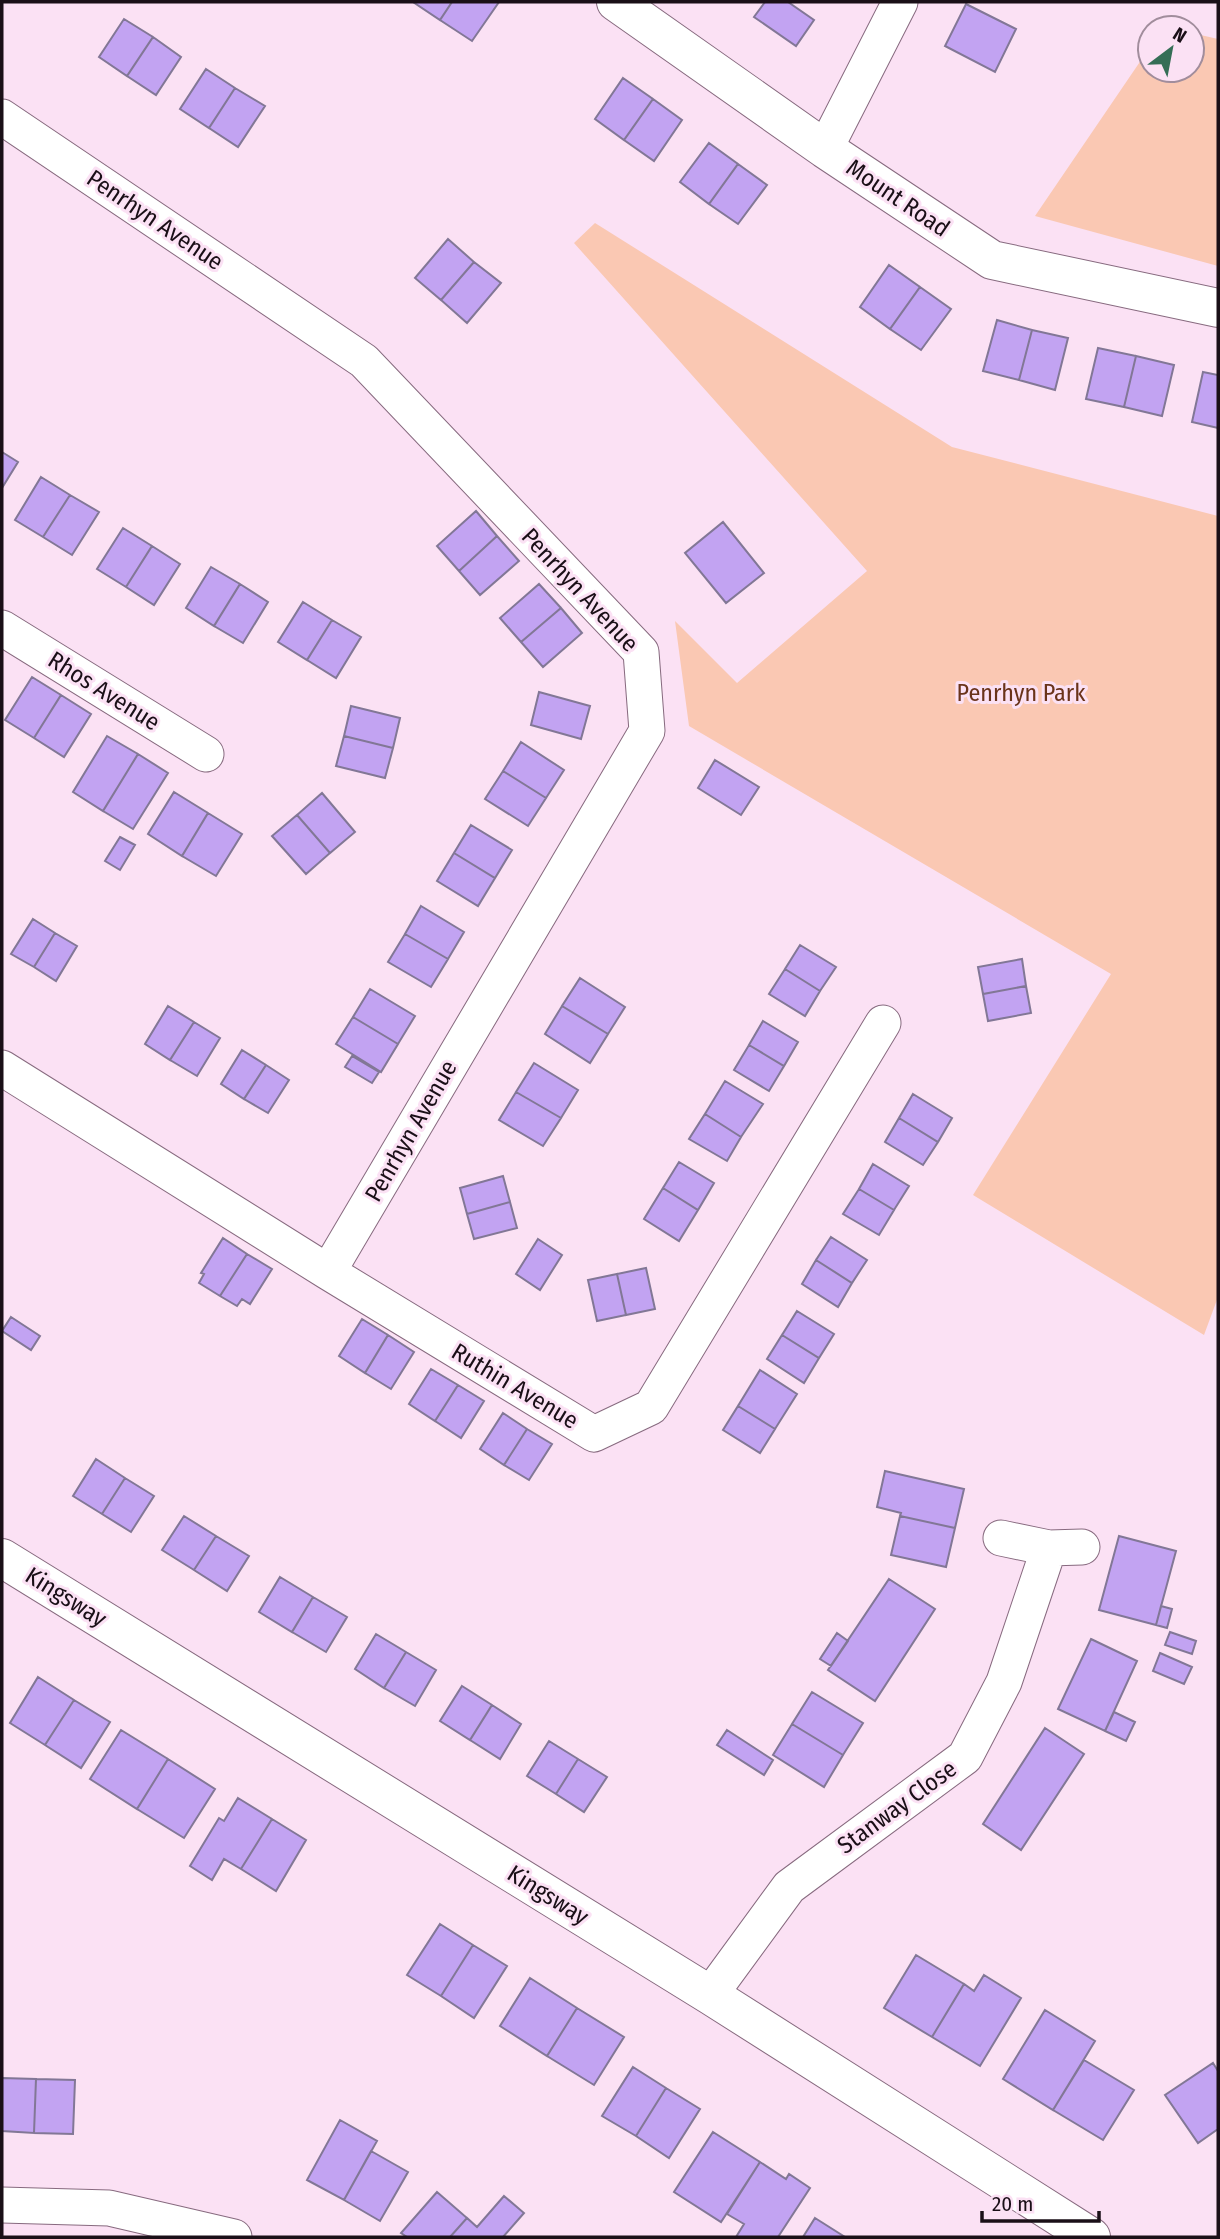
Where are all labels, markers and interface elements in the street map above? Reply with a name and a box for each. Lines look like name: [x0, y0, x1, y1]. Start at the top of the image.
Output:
north arrow: [1136, 14, 1206, 84]
text: N: [1169, 22, 1191, 48]
street label: Mount Road: [841, 153, 955, 243]
street label: Penrhyn Avenue: [82, 164, 228, 276]
street label: Penrhyn Avenue: [516, 523, 644, 657]
street label: Rhos Avenue: [43, 646, 165, 736]
park label: Penrhyn Park: [957, 679, 1086, 707]
street label: Penrhyn Avenue: [359, 1055, 463, 1207]
street label: Ruthin Avenue: [447, 1337, 583, 1435]
street label: Kingsway: [20, 1561, 112, 1633]
street label: Stanway Close: [832, 1755, 962, 1859]
street label: Kingsway: [502, 1859, 594, 1931]
scale bar: [982, 2180, 1099, 2224]
text: 20 m: [992, 2191, 1033, 2217]

